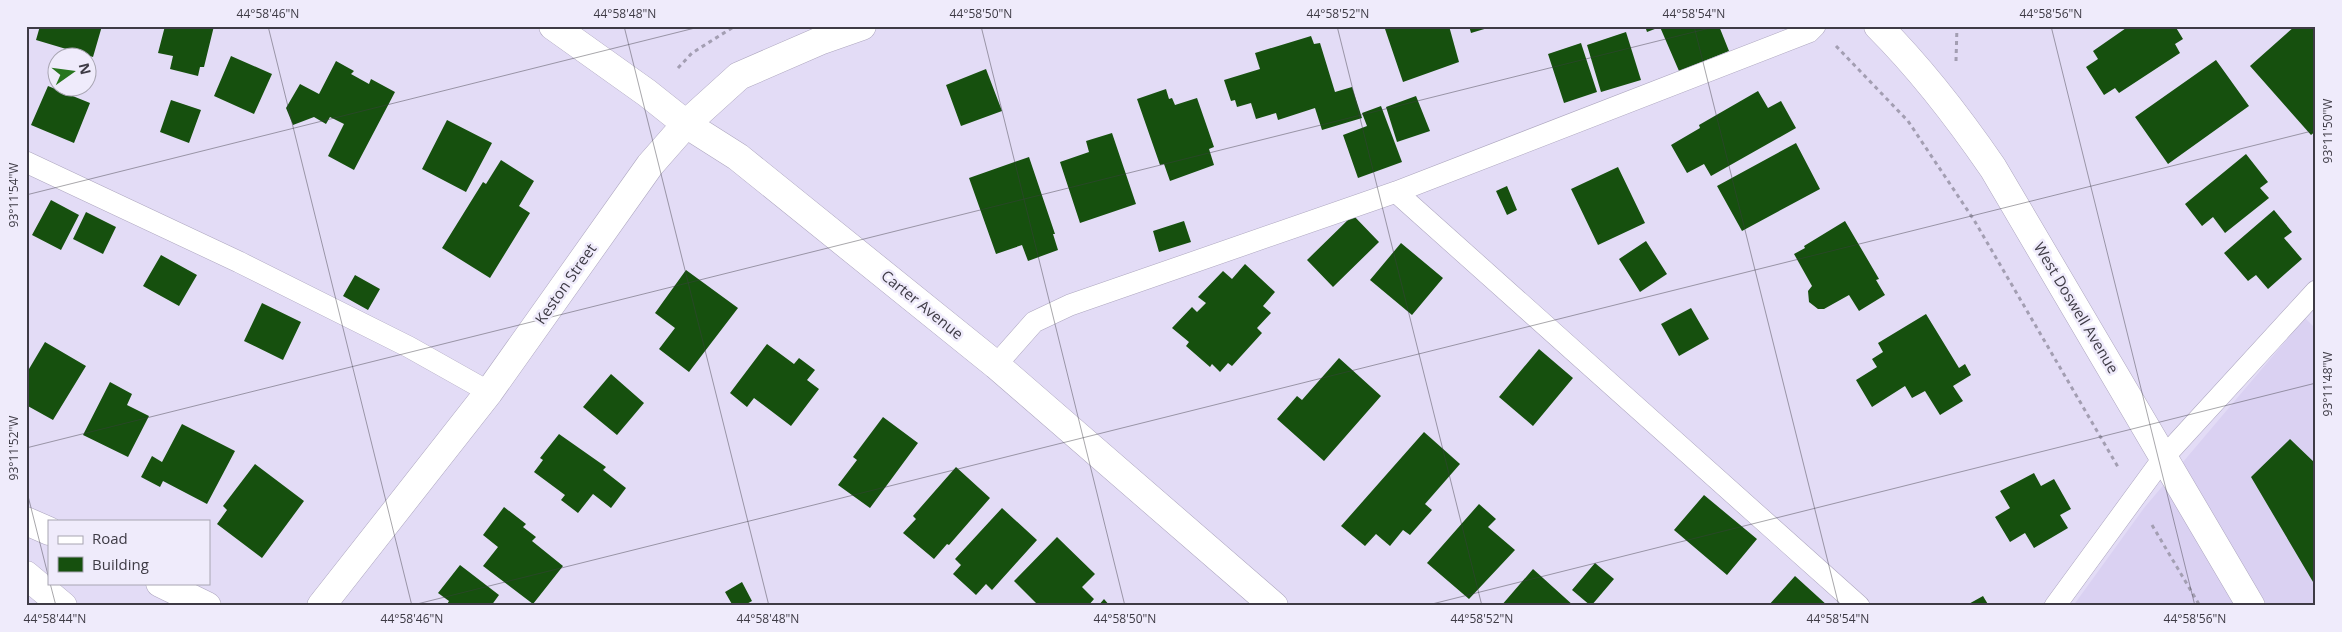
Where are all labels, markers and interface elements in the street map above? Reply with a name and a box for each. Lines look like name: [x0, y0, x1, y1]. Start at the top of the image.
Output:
text: 44°58'46"N: [237, 5, 299, 22]
text: 44°58'48"N: [594, 5, 656, 22]
text: 44°58'50"N: [950, 5, 1012, 22]
text: 44°58'52"N: [1307, 5, 1369, 22]
text: 44°58'54"N: [1663, 5, 1725, 22]
text: 44°58'56"N: [2020, 5, 2082, 22]
north arrow: [48, 48, 98, 98]
text: N: [75, 61, 96, 77]
text: 93°11'50"W: [2319, 99, 2336, 163]
text: 93°11'54"W: [5, 163, 22, 227]
street label: West Doswell Avenue: [2030, 238, 2124, 377]
street label: Keston Street: [530, 239, 600, 328]
street label: Carter Avenue: [878, 265, 968, 343]
text: 93°11'48"W: [2319, 352, 2336, 416]
text: 93°11'52"W: [5, 416, 22, 480]
legend: [48, 520, 210, 584]
text: Road: [92, 528, 128, 548]
text: Building: [92, 554, 149, 574]
text: 44°58'44"N: [24, 610, 86, 627]
text: 44°58'46"N: [381, 610, 443, 627]
text: 44°58'48"N: [737, 610, 799, 627]
text: 44°58'50"N: [1094, 610, 1156, 627]
text: 44°58'52"N: [1451, 610, 1513, 627]
text: 44°58'54"N: [1807, 610, 1869, 627]
text: 44°58'56"N: [2164, 610, 2226, 627]

